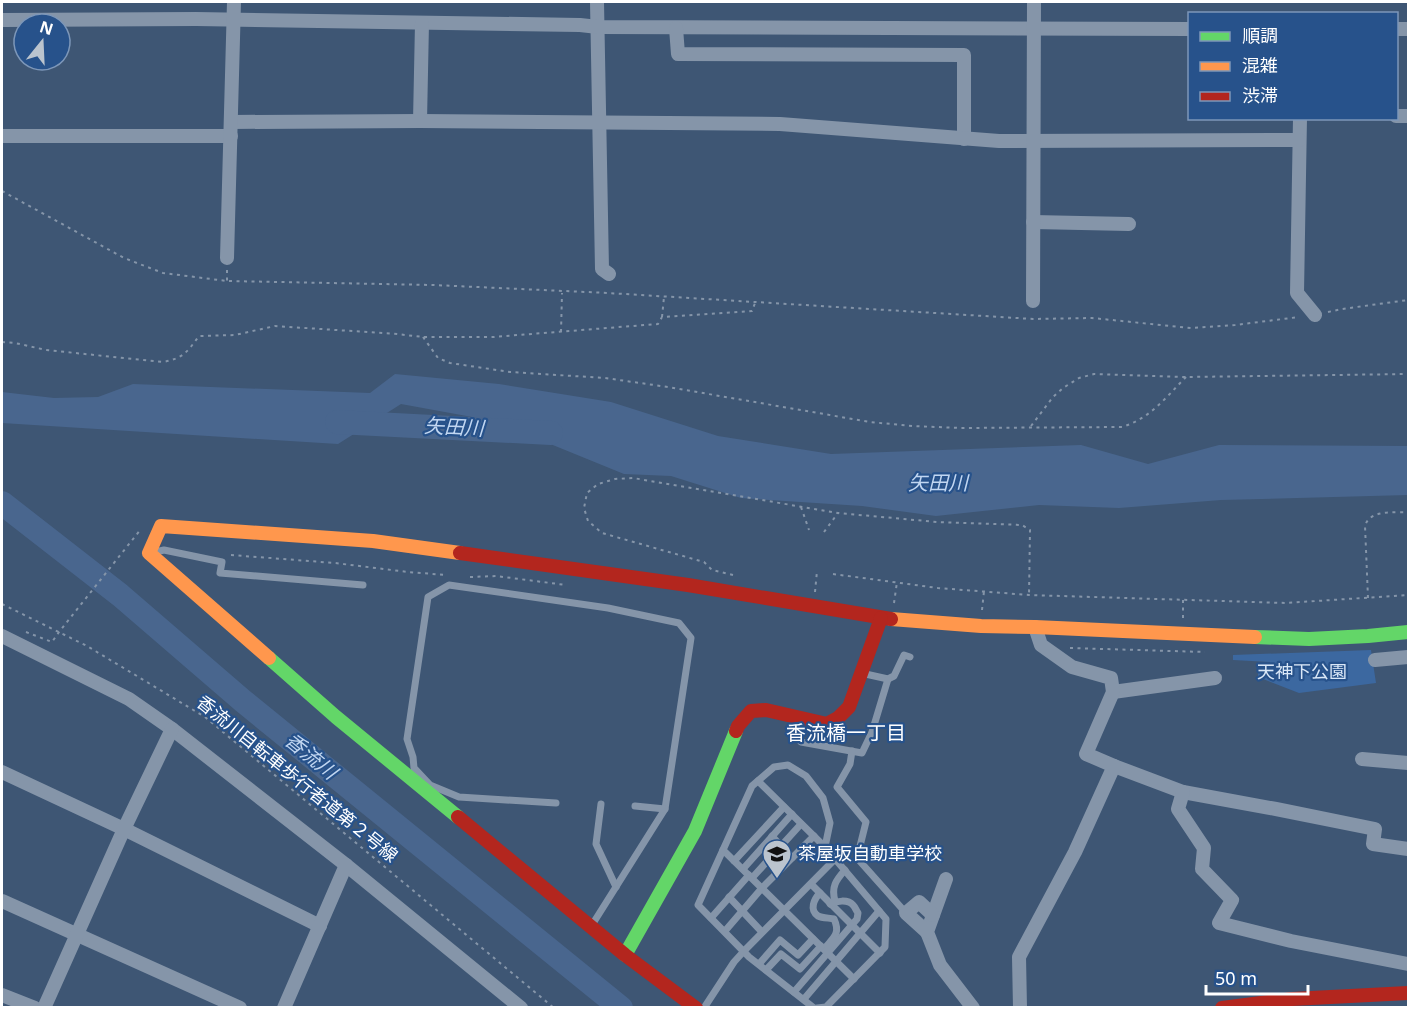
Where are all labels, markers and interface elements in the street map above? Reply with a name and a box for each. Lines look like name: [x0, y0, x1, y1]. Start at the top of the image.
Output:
north arrow: [12, 12, 72, 72]
legend: [1188, 12, 1398, 120]
text: N: [37, 15, 56, 40]
text: 順調: [1242, 23, 1278, 47]
text: 混雑: [1242, 53, 1278, 77]
text: 渋滞: [1242, 83, 1278, 107]
water label: 矢田川: [423, 411, 487, 442]
water label: 矢田川: [908, 469, 970, 496]
park label: 天神下公園: [1257, 659, 1347, 683]
street label: 香流川自転車歩行者道第２号線: [192, 690, 403, 867]
district label: 香流橋一丁目: [786, 719, 906, 746]
water label: 香流川: [280, 726, 345, 786]
school or university icon: 茶屋坂自動車学校: [761, 838, 793, 880]
place label: 茶屋坂自動車学校: [798, 841, 942, 865]
scale bar: [1206, 958, 1308, 996]
text: 50 m: [1215, 966, 1257, 990]

